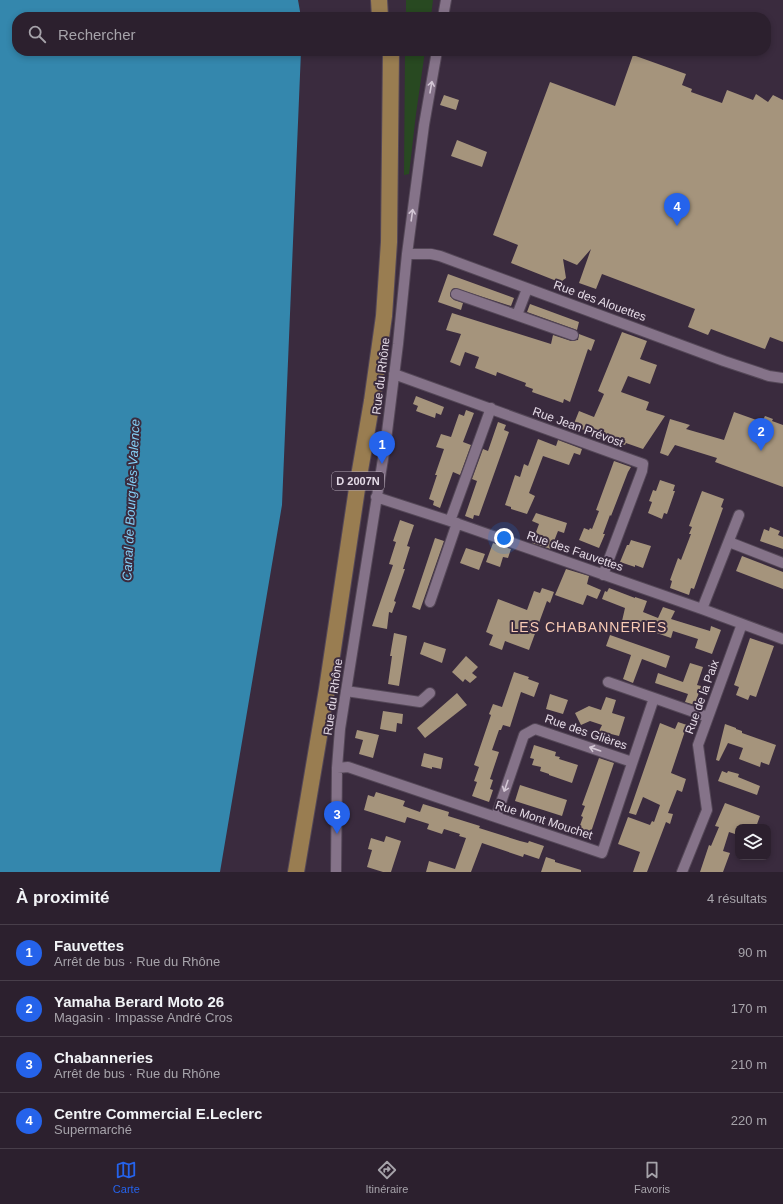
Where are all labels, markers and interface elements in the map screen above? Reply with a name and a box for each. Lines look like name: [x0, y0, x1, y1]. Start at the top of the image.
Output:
search box: [12, 12, 771, 56]
icon: search: [26, 23, 48, 45]
text: Rechercher: [58, 26, 136, 43]
one-way arrow: [427, 81, 435, 94]
pin: 4: [664, 193, 690, 226]
one-way arrow: [408, 209, 416, 222]
street label: Rue des Alouettes: [552, 278, 648, 324]
street label: Rue du Rhône: [369, 336, 393, 415]
street label: Rue Jean Prévost: [531, 404, 626, 450]
pin: 2: [748, 418, 774, 451]
water label: Canal de Bourg-lès-Valence: [119, 419, 143, 581]
pin: 1: [369, 431, 395, 464]
road number: D 2007N: [332, 472, 384, 490]
your location: [494, 528, 514, 548]
street label: Rue des Fauvettes: [525, 528, 625, 574]
district label: LES CHABANNERIES: [511, 619, 667, 635]
street label: Rue du Rhône: [321, 657, 345, 736]
street label: Rue de la Paix: [682, 658, 722, 736]
street label: Rue des Glières: [543, 711, 629, 753]
one-way arrow: [589, 745, 602, 752]
one-way arrow: [502, 780, 510, 792]
street label: Rue Mont Mouchet: [494, 798, 595, 843]
pin: 3: [324, 801, 350, 834]
map controls: [735, 824, 771, 860]
button: layers: [735, 824, 771, 860]
text: À proximité: [16, 888, 110, 907]
text: 4 résultats: [707, 891, 767, 906]
text: Fauvettes: [54, 937, 124, 954]
text: 1: [25, 945, 33, 960]
text: 90 m: [738, 945, 767, 960]
text: Arrêt de bus · Rue du Rhône: [54, 954, 220, 969]
text: Yamaha Berard Moto 26: [54, 993, 224, 1010]
text: 2: [25, 1001, 33, 1016]
text: 170 m: [731, 1001, 767, 1016]
text: Magasin · Impasse André Cros: [54, 1010, 232, 1025]
text: Chabanneries: [54, 1049, 153, 1066]
text: 3: [25, 1057, 33, 1072]
text: 210 m: [731, 1057, 767, 1072]
text: Arrêt de bus · Rue du Rhône: [54, 1066, 220, 1081]
text: Centre Commercial E.Leclerc: [54, 1105, 262, 1122]
text: 4: [25, 1113, 33, 1128]
text: 220 m: [731, 1113, 767, 1128]
text: Supermarché: [54, 1122, 132, 1137]
tab: Carte: [113, 1159, 140, 1195]
tab: Itinéraire: [366, 1159, 408, 1195]
tab: Favoris: [634, 1159, 670, 1195]

